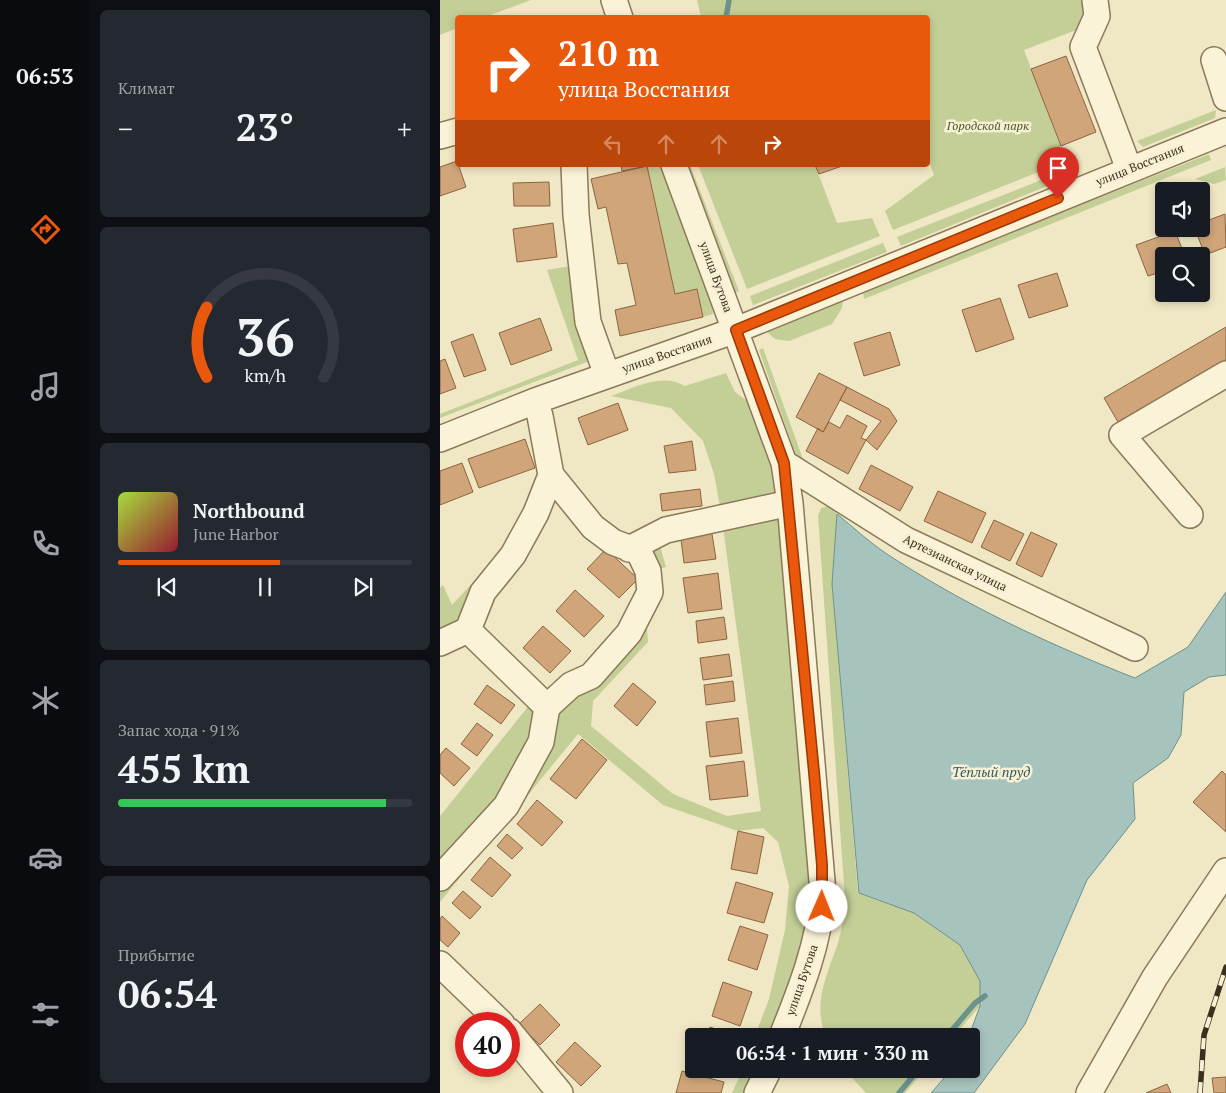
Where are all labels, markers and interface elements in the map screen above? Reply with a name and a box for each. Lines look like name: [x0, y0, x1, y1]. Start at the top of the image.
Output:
text: 210 m: [558, 30, 659, 76]
icon: right: [475, 35, 540, 100]
text: 06:53: [16, 61, 74, 90]
text: улица Восстания: [558, 74, 730, 103]
text: Климат: [118, 77, 175, 99]
text: 23°: [236, 102, 294, 152]
text: −: [118, 110, 133, 147]
text: +: [397, 110, 412, 147]
park label: Городской парк: [946, 118, 1029, 133]
icon: left: [599, 130, 627, 158]
icon: ahead: [652, 130, 680, 158]
icon: ahead: [705, 130, 733, 158]
icon: right: [758, 130, 786, 158]
street label: улица Восстания: [1093, 140, 1186, 189]
pin: [1037, 147, 1079, 198]
icon: arrive: [1044, 154, 1072, 182]
map controls: [1155, 182, 1210, 302]
button: sound: [1155, 182, 1210, 237]
icon: directions: [28, 212, 63, 247]
street label: улица Бутова: [696, 238, 736, 314]
button: search: [1155, 247, 1210, 302]
text: 36: [236, 302, 294, 371]
street label: улица Восстания: [619, 331, 714, 376]
text: km/h: [244, 363, 286, 387]
icon: music: [28, 369, 63, 404]
text: Northbound: [193, 498, 305, 523]
text: June Harbor: [193, 523, 279, 545]
icon: phone: [28, 526, 63, 561]
street label: Артезианская улица: [901, 531, 1010, 594]
icon: previous: [153, 573, 181, 601]
icon: pause: [251, 573, 279, 601]
icon: next: [349, 573, 377, 601]
icon: climate: [28, 683, 63, 718]
text: Запас хода · 91%: [118, 719, 240, 741]
text: 455 km: [118, 744, 250, 794]
water label: Тёплый пруд: [952, 762, 1030, 781]
icon: car: [28, 840, 63, 875]
position arrow: [795, 880, 847, 932]
street label: улица Бутова: [782, 942, 821, 1018]
text: Прибытие: [118, 944, 195, 966]
text: 06:54: [118, 969, 217, 1019]
icon: filters: [28, 997, 63, 1032]
speed limit sign: 40: [455, 1012, 520, 1077]
text: 06:54 · 1 мин · 330 m: [736, 1040, 929, 1065]

